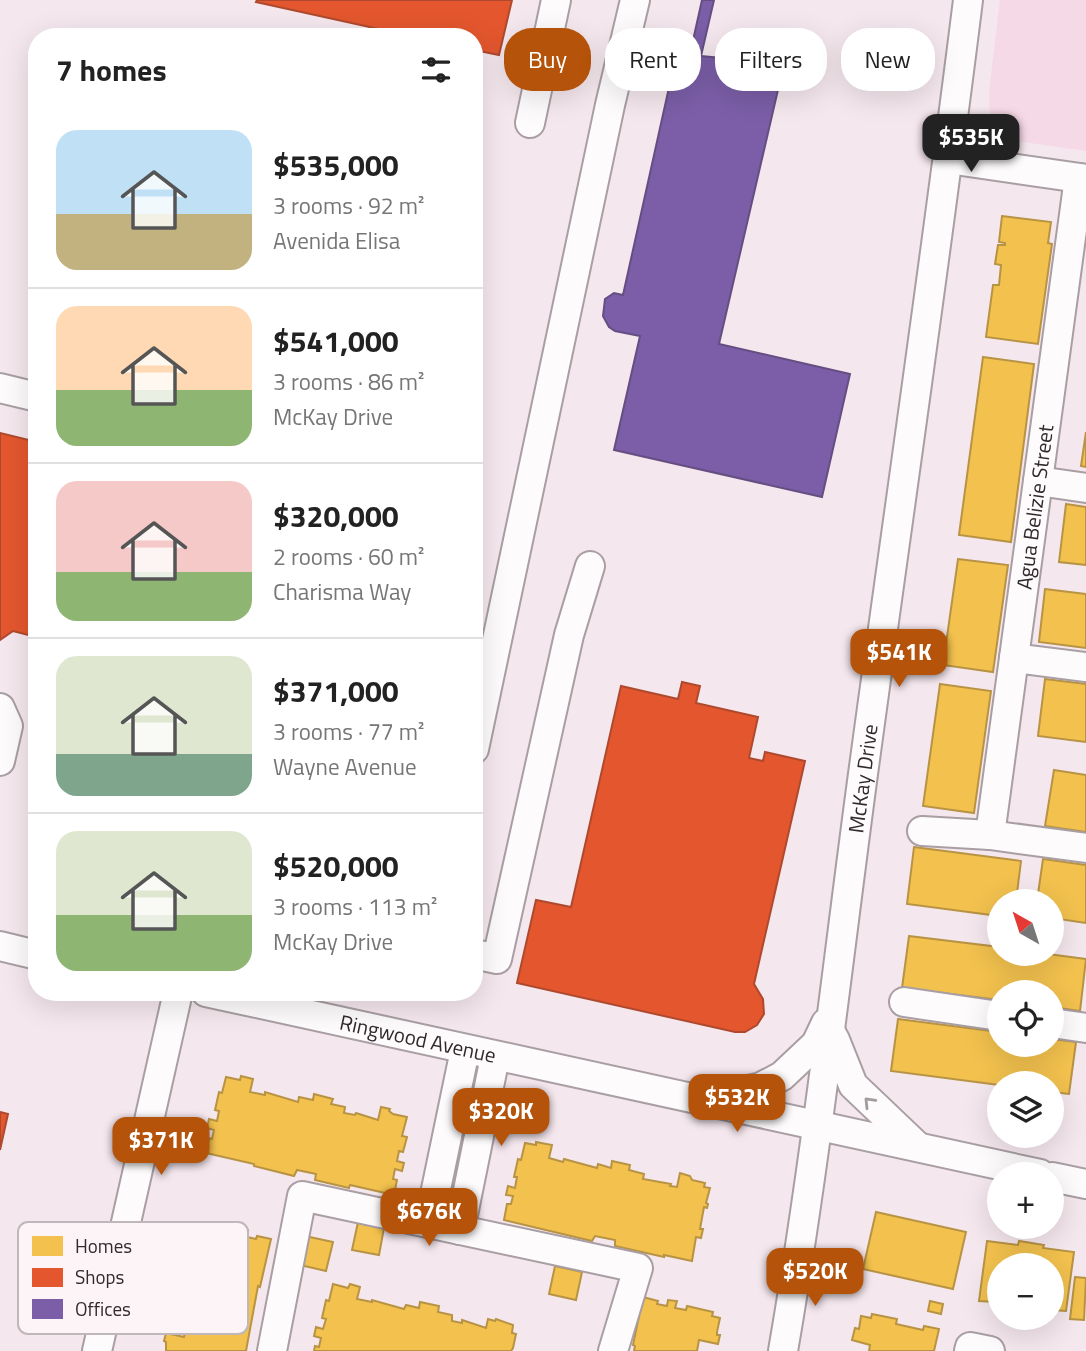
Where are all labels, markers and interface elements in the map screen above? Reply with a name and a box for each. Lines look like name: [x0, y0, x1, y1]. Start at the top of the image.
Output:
chip: Buy: [504, 28, 591, 91]
chip: Rent: [605, 28, 701, 91]
chip: Filters: [715, 28, 827, 91]
chip: New: [841, 28, 935, 91]
text: 7 homes: [56, 47, 167, 93]
icon: filters: [417, 51, 455, 89]
pin: $535K: [922, 114, 1020, 174]
text: $535K: [938, 119, 1004, 154]
text: $535,000: [273, 142, 399, 188]
icon: home: [112, 158, 196, 242]
text: 3 rooms · 92 m²: [273, 188, 424, 223]
text: Avenida Elisa: [273, 223, 400, 258]
text: $541,000: [273, 318, 399, 364]
icon: home: [112, 334, 196, 418]
text: 3 rooms · 86 m²: [273, 364, 424, 399]
text: McKay Drive: [273, 399, 393, 434]
street label: Agua Belizie Street: [1007, 422, 1062, 591]
text: $320,000: [273, 493, 399, 539]
icon: home: [112, 509, 196, 593]
text: 2 rooms · 60 m²: [273, 539, 424, 574]
text: Charisma Way: [273, 574, 411, 609]
pin: $541K: [850, 630, 948, 689]
text: $541K: [866, 634, 932, 669]
text: $371,000: [273, 668, 399, 714]
icon: home: [112, 684, 196, 768]
text: 3 rooms · 77 m²: [273, 714, 424, 749]
street label: McKay Drive: [839, 722, 886, 835]
text: Wayne Avenue: [273, 749, 417, 784]
text: $520,000: [273, 843, 399, 889]
icon: home: [112, 859, 196, 943]
text: 3 rooms · 113 m²: [273, 889, 437, 924]
north arrow: [987, 889, 1064, 966]
map controls: [987, 889, 1064, 1330]
text: McKay Drive: [273, 924, 393, 959]
button: locate: [987, 980, 1064, 1057]
street label: Ringwood Avenue: [337, 1006, 499, 1071]
button: layers: [987, 1071, 1064, 1148]
pin: $532K: [688, 1074, 786, 1134]
text: $532K: [704, 1079, 770, 1114]
pin: $320K: [452, 1088, 550, 1148]
text: $320K: [468, 1093, 534, 1128]
one-way arrow: [865, 1097, 878, 1110]
pin: $371K: [112, 1118, 210, 1177]
text: $371K: [128, 1122, 194, 1157]
button: +: [987, 1162, 1064, 1239]
pin: $676K: [380, 1188, 478, 1248]
text: $676K: [396, 1193, 462, 1228]
legend: [18, 1222, 248, 1334]
text: Homes: [75, 1231, 132, 1260]
pin: $520K: [766, 1248, 864, 1308]
text: $520K: [782, 1253, 848, 1288]
button: −: [987, 1253, 1064, 1330]
text: Shops: [75, 1262, 125, 1291]
text: Offices: [75, 1294, 131, 1323]

